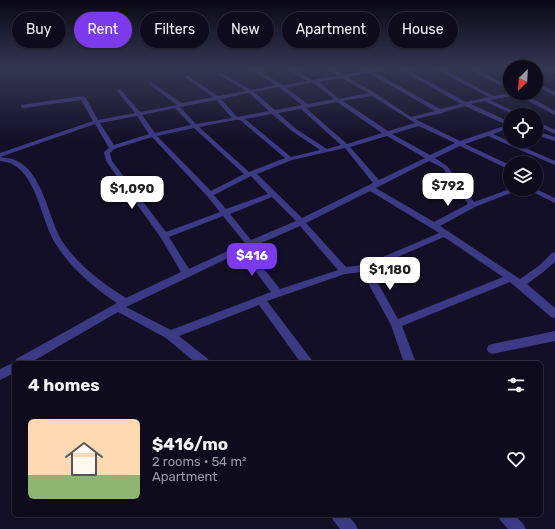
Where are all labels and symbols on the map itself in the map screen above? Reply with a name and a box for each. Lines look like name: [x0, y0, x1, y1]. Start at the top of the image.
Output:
north arrow: [503, 60, 543, 100]
pin: $792: [424, 173, 472, 207]
pin: $1,090: [99, 176, 165, 210]
pin: $416: [228, 243, 276, 277]
pin: $1,180: [357, 257, 423, 291]

